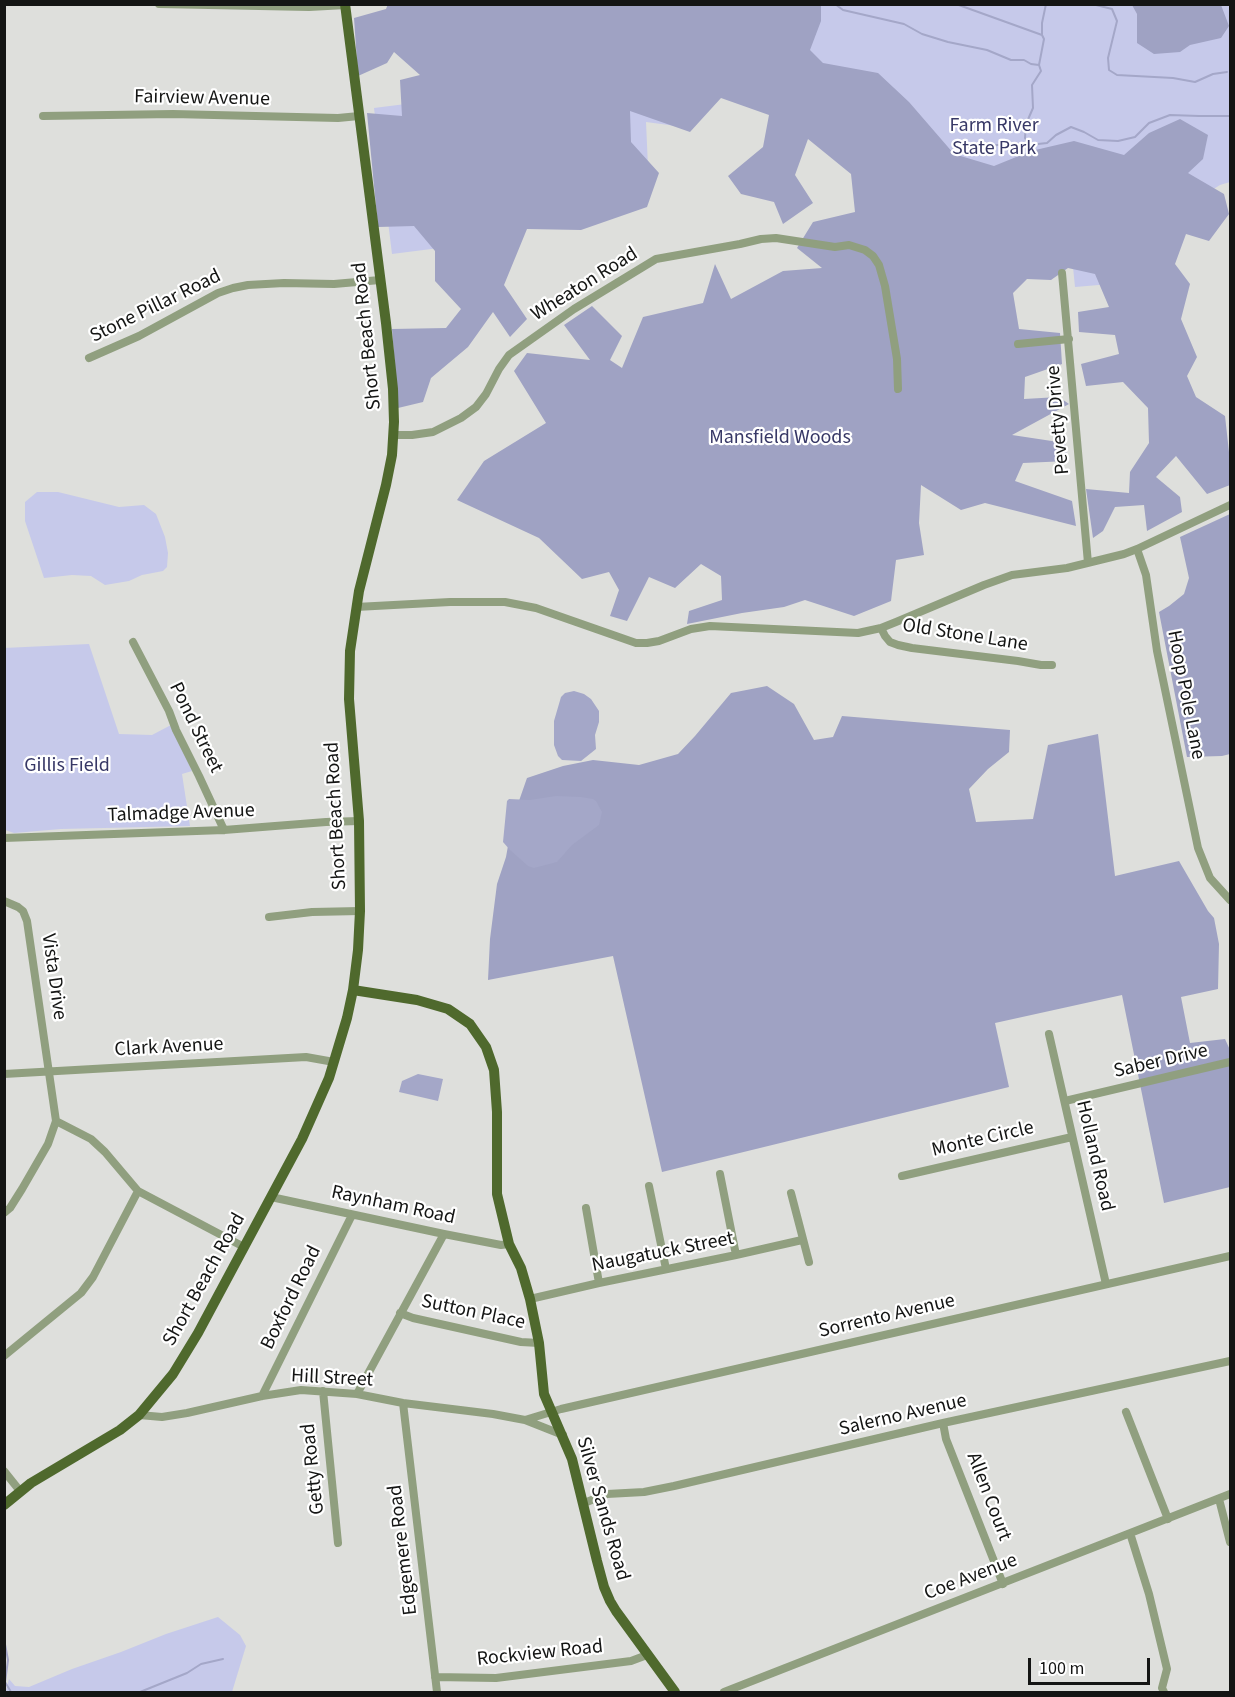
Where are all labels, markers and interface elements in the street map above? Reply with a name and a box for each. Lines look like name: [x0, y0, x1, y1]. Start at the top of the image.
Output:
street label: Fairview Avenue: [134, 86, 270, 112]
park label: Farm River State Park: [949, 115, 1039, 162]
street label: Wheaton Road: [527, 243, 643, 327]
street label: Short Beach Road: [348, 261, 388, 411]
street label: Stone Pillar Road: [87, 265, 225, 349]
street label: Pevetty Drive: [1042, 364, 1076, 476]
park label: Mansfield Woods: [709, 427, 851, 451]
street label: Old Stone Lane: [901, 614, 1029, 658]
street label: Hoop Pole Lane: [1161, 628, 1209, 762]
street label: Pond Street: [163, 679, 227, 777]
street label: Short Beach Road: [321, 741, 353, 891]
park label: Gillis Field: [24, 755, 110, 779]
street label: Talmadge Avenue: [107, 799, 255, 829]
street label: Vista Drive: [35, 932, 71, 1022]
street label: Clark Avenue: [114, 1033, 224, 1063]
street label: Saber Drive: [1112, 1040, 1210, 1084]
street label: Holland Road: [1070, 1098, 1118, 1214]
street label: Monte Circle: [930, 1117, 1036, 1163]
street label: Raynham Road: [329, 1181, 457, 1231]
street label: Short Beach Road: [159, 1209, 251, 1351]
street label: Naugatuck Street: [590, 1227, 736, 1279]
street label: Boxford Road: [257, 1242, 327, 1354]
street label: Sutton Place: [419, 1290, 527, 1336]
street label: Sorrento Avenue: [817, 1290, 957, 1344]
street label: Hill Street: [290, 1365, 374, 1393]
street label: Salerno Avenue: [837, 1390, 969, 1442]
street label: Getty Road: [297, 1422, 331, 1516]
street label: Silver Sands Road: [570, 1434, 634, 1584]
street label: Allen Court: [960, 1449, 1016, 1545]
street label: Edgemere Road: [384, 1483, 424, 1617]
street label: Coe Avenue: [921, 1549, 1021, 1607]
street label: Rockview Road: [476, 1635, 604, 1673]
scale bar: [1031, 1646, 1152, 1684]
text: 100 m: [1039, 1656, 1084, 1681]

